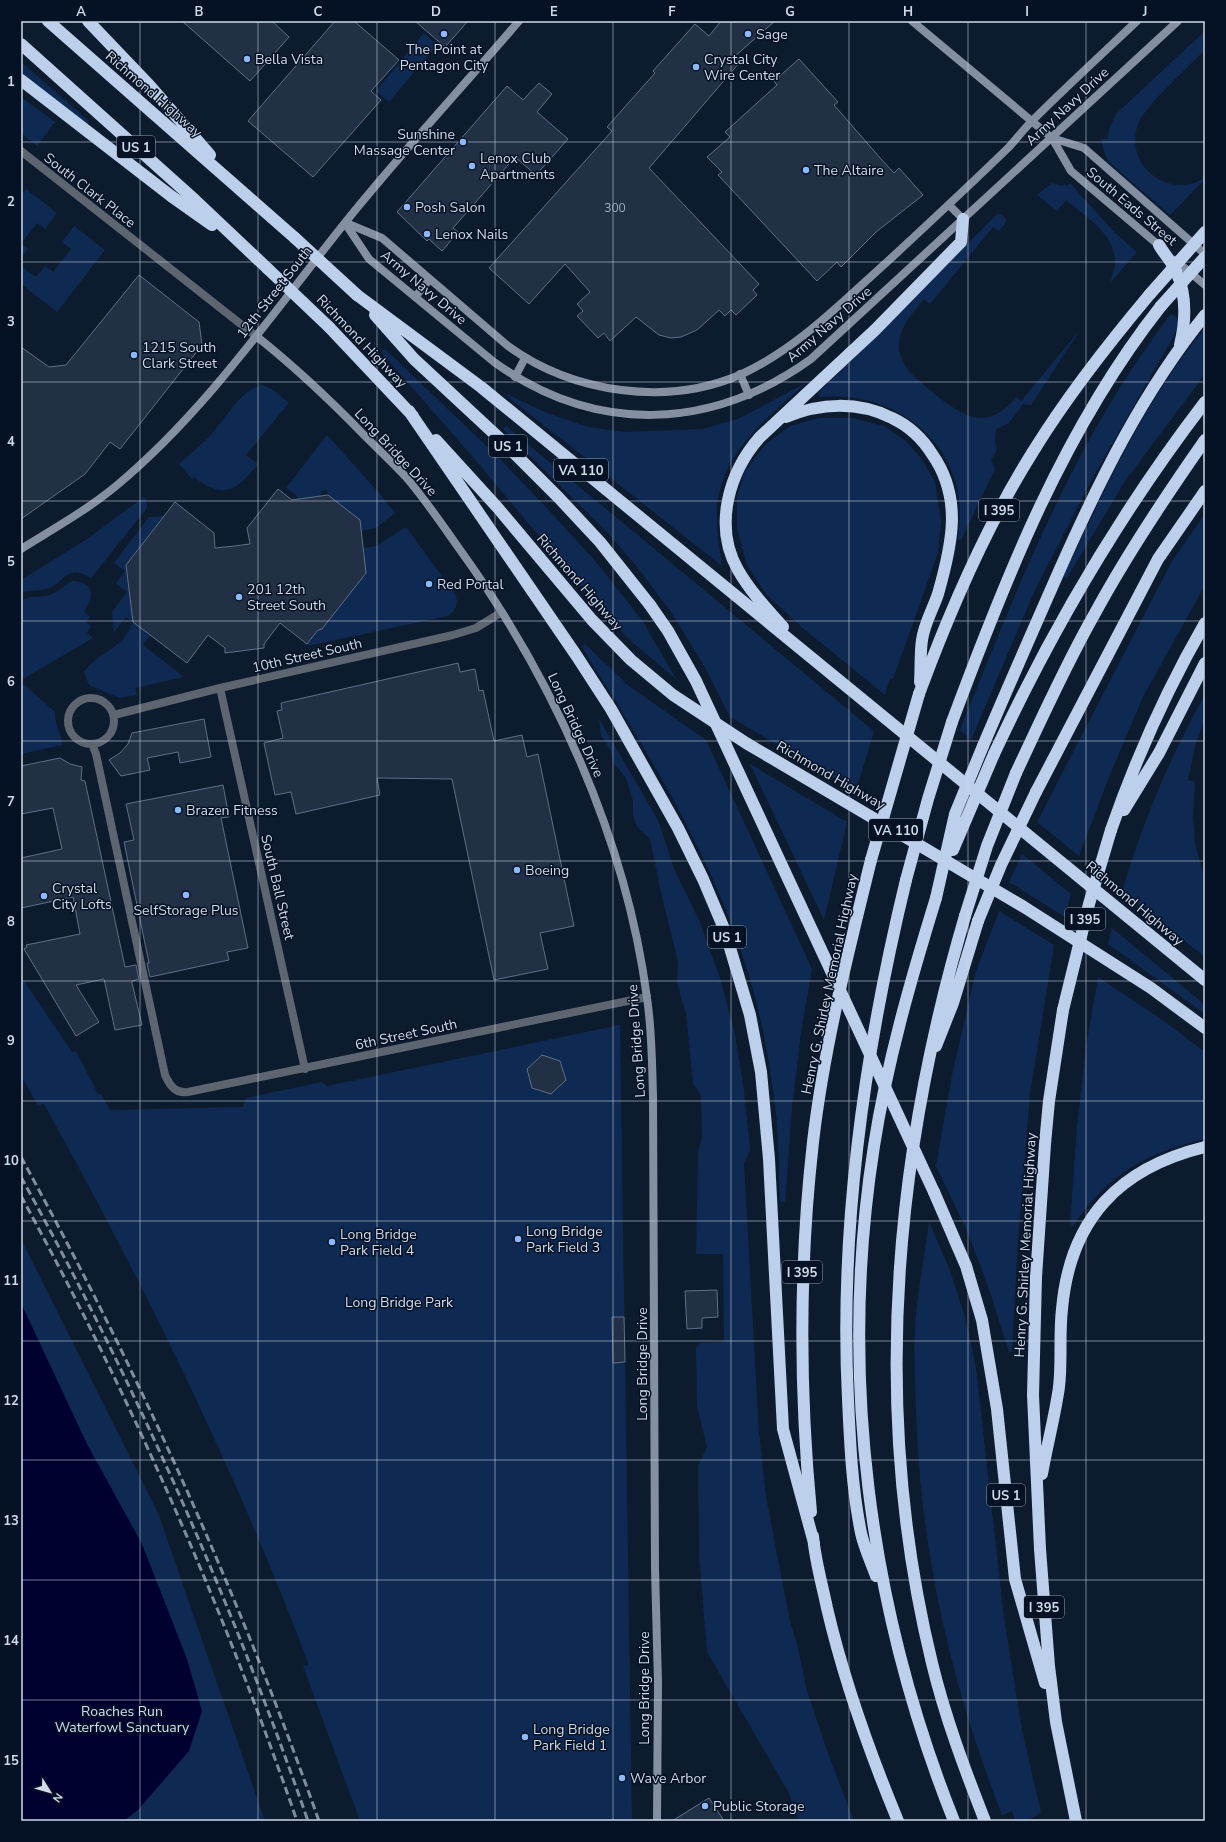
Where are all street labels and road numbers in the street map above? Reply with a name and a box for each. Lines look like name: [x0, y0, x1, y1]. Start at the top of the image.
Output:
street label: Richmond Highway: [101, 47, 207, 142]
street label: Army Navy Drive: [1022, 63, 1113, 150]
road number: US 1: [117, 136, 155, 158]
street label: South Clark Place: [40, 149, 139, 232]
street label: South Eads Street: [1082, 163, 1181, 250]
street label: 12th Street South: [232, 242, 316, 342]
street label: Army Navy Drive: [377, 246, 471, 329]
street label: Army Navy Drive: [783, 282, 876, 367]
street label: Richmond Highway: [312, 291, 412, 393]
street label: Long Bridge Drive: [350, 404, 441, 500]
road number: US 1: [489, 435, 527, 457]
road number: VA 110: [554, 459, 608, 481]
road number: I 395: [979, 499, 1019, 521]
street label: Richmond Highway: [532, 530, 628, 635]
street label: 10th Street South: [250, 634, 364, 677]
street label: Long Bridge Drive: [543, 670, 608, 781]
street label: Richmond Highway: [773, 737, 889, 815]
road number: VA 110: [869, 819, 923, 841]
street label: South Ball Street: [256, 833, 299, 942]
street label: Richmond Highway: [1082, 857, 1188, 951]
street label: Henry G. Shirley Memorial Highway: [797, 871, 862, 1096]
road number: I 395: [1065, 908, 1105, 930]
road number: US 1: [708, 926, 746, 948]
street label: Long Bridge Drive: [623, 984, 650, 1098]
street label: 6th Street South: [353, 1014, 459, 1055]
street label: Henry G. Shirley Memorial Highway: [1010, 1131, 1041, 1358]
road number: I 395: [782, 1261, 822, 1283]
street label: Long Bridge Drive: [633, 1307, 652, 1421]
road number: US 1: [987, 1484, 1025, 1506]
road number: I 395: [1024, 1596, 1064, 1618]
street label: Long Bridge Drive: [635, 1631, 654, 1745]

